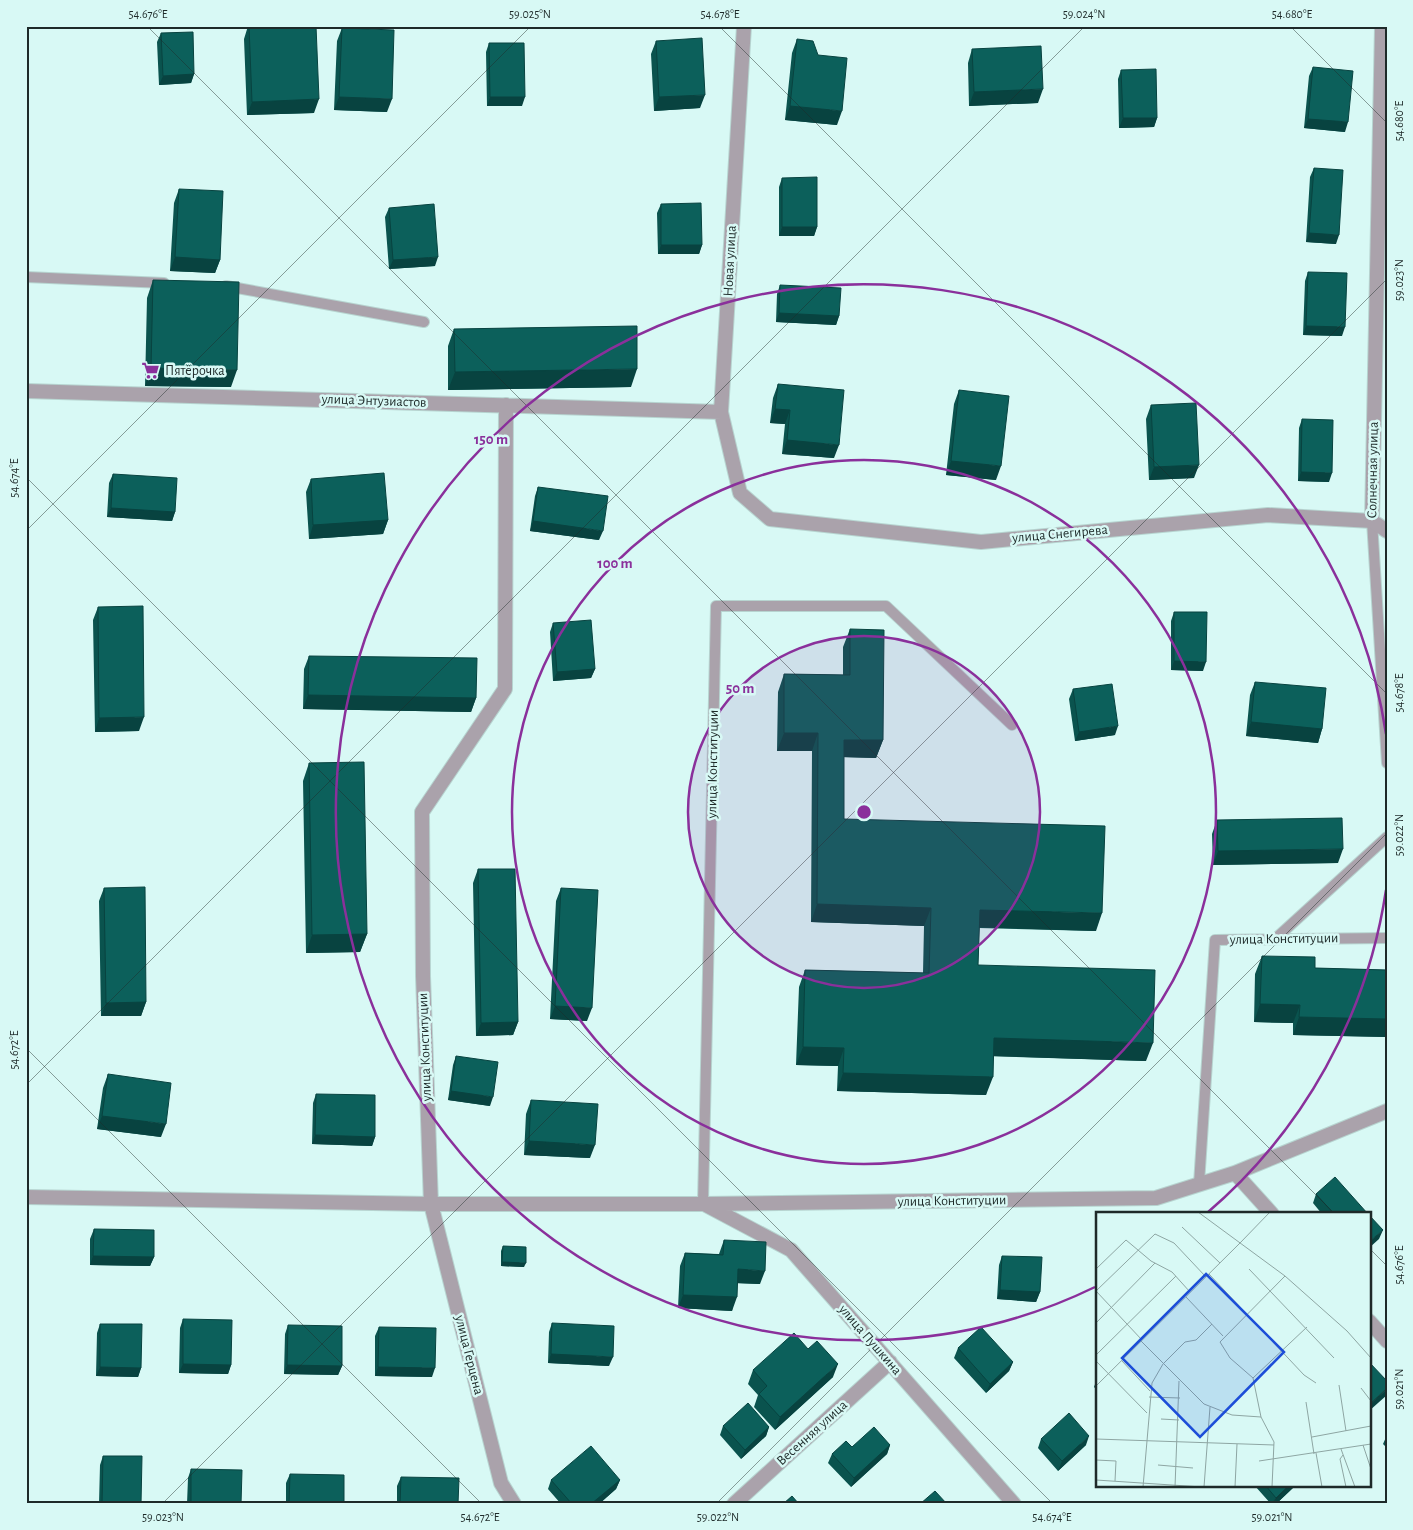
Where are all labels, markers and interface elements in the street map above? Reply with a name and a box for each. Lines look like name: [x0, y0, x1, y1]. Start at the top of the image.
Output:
text: 54.676°E: [128, 8, 168, 20]
text: 59.025°N: [509, 8, 551, 20]
text: 54.678°E: [700, 8, 740, 20]
text: 59.024°N: [1063, 8, 1105, 20]
text: 54.680°E: [1272, 8, 1312, 20]
text: 54.680°E: [1393, 101, 1405, 141]
street label: Новая улица: [721, 224, 739, 297]
text: 59.023°N: [1393, 259, 1405, 301]
supermarket icon: Пятёрочка: [141, 361, 161, 381]
place label: Пятёрочка: [165, 364, 225, 378]
street label: улица Энтузиастов: [320, 392, 427, 410]
street label: Солнечная улица: [1365, 421, 1381, 519]
text: 150 m: [474, 432, 508, 447]
text: 54.674°E: [8, 458, 20, 498]
street label: улица Снегирева: [1011, 523, 1109, 545]
text: 100 m: [597, 556, 633, 571]
text: 54.678°E: [1393, 673, 1405, 713]
text: 50 m: [726, 681, 754, 696]
street label: улица Конституции: [705, 710, 721, 819]
centre of rings: [855, 803, 873, 821]
text: 59.022°N: [1393, 814, 1405, 856]
street label: улица Конституции: [1229, 931, 1338, 947]
street label: улица Конституции: [416, 992, 434, 1103]
text: 54.672°E: [8, 1030, 20, 1069]
street label: улица Конституции: [897, 1193, 1006, 1209]
inset map: [1096, 1212, 1370, 1488]
text: 54.676°E: [1393, 1245, 1405, 1285]
street label: улица Пушкина: [835, 1302, 904, 1378]
street label: улица Герцена: [452, 1313, 486, 1397]
text: 59.021°N: [1393, 1368, 1405, 1410]
street label: Весенняя улица: [774, 1397, 850, 1468]
text: 59.023°N: [142, 1511, 184, 1523]
text: 54.672°E: [461, 1511, 500, 1523]
text: 59.022°N: [697, 1511, 739, 1523]
text: 54.674°E: [1032, 1511, 1072, 1523]
text: 59.021°N: [1251, 1511, 1293, 1523]

